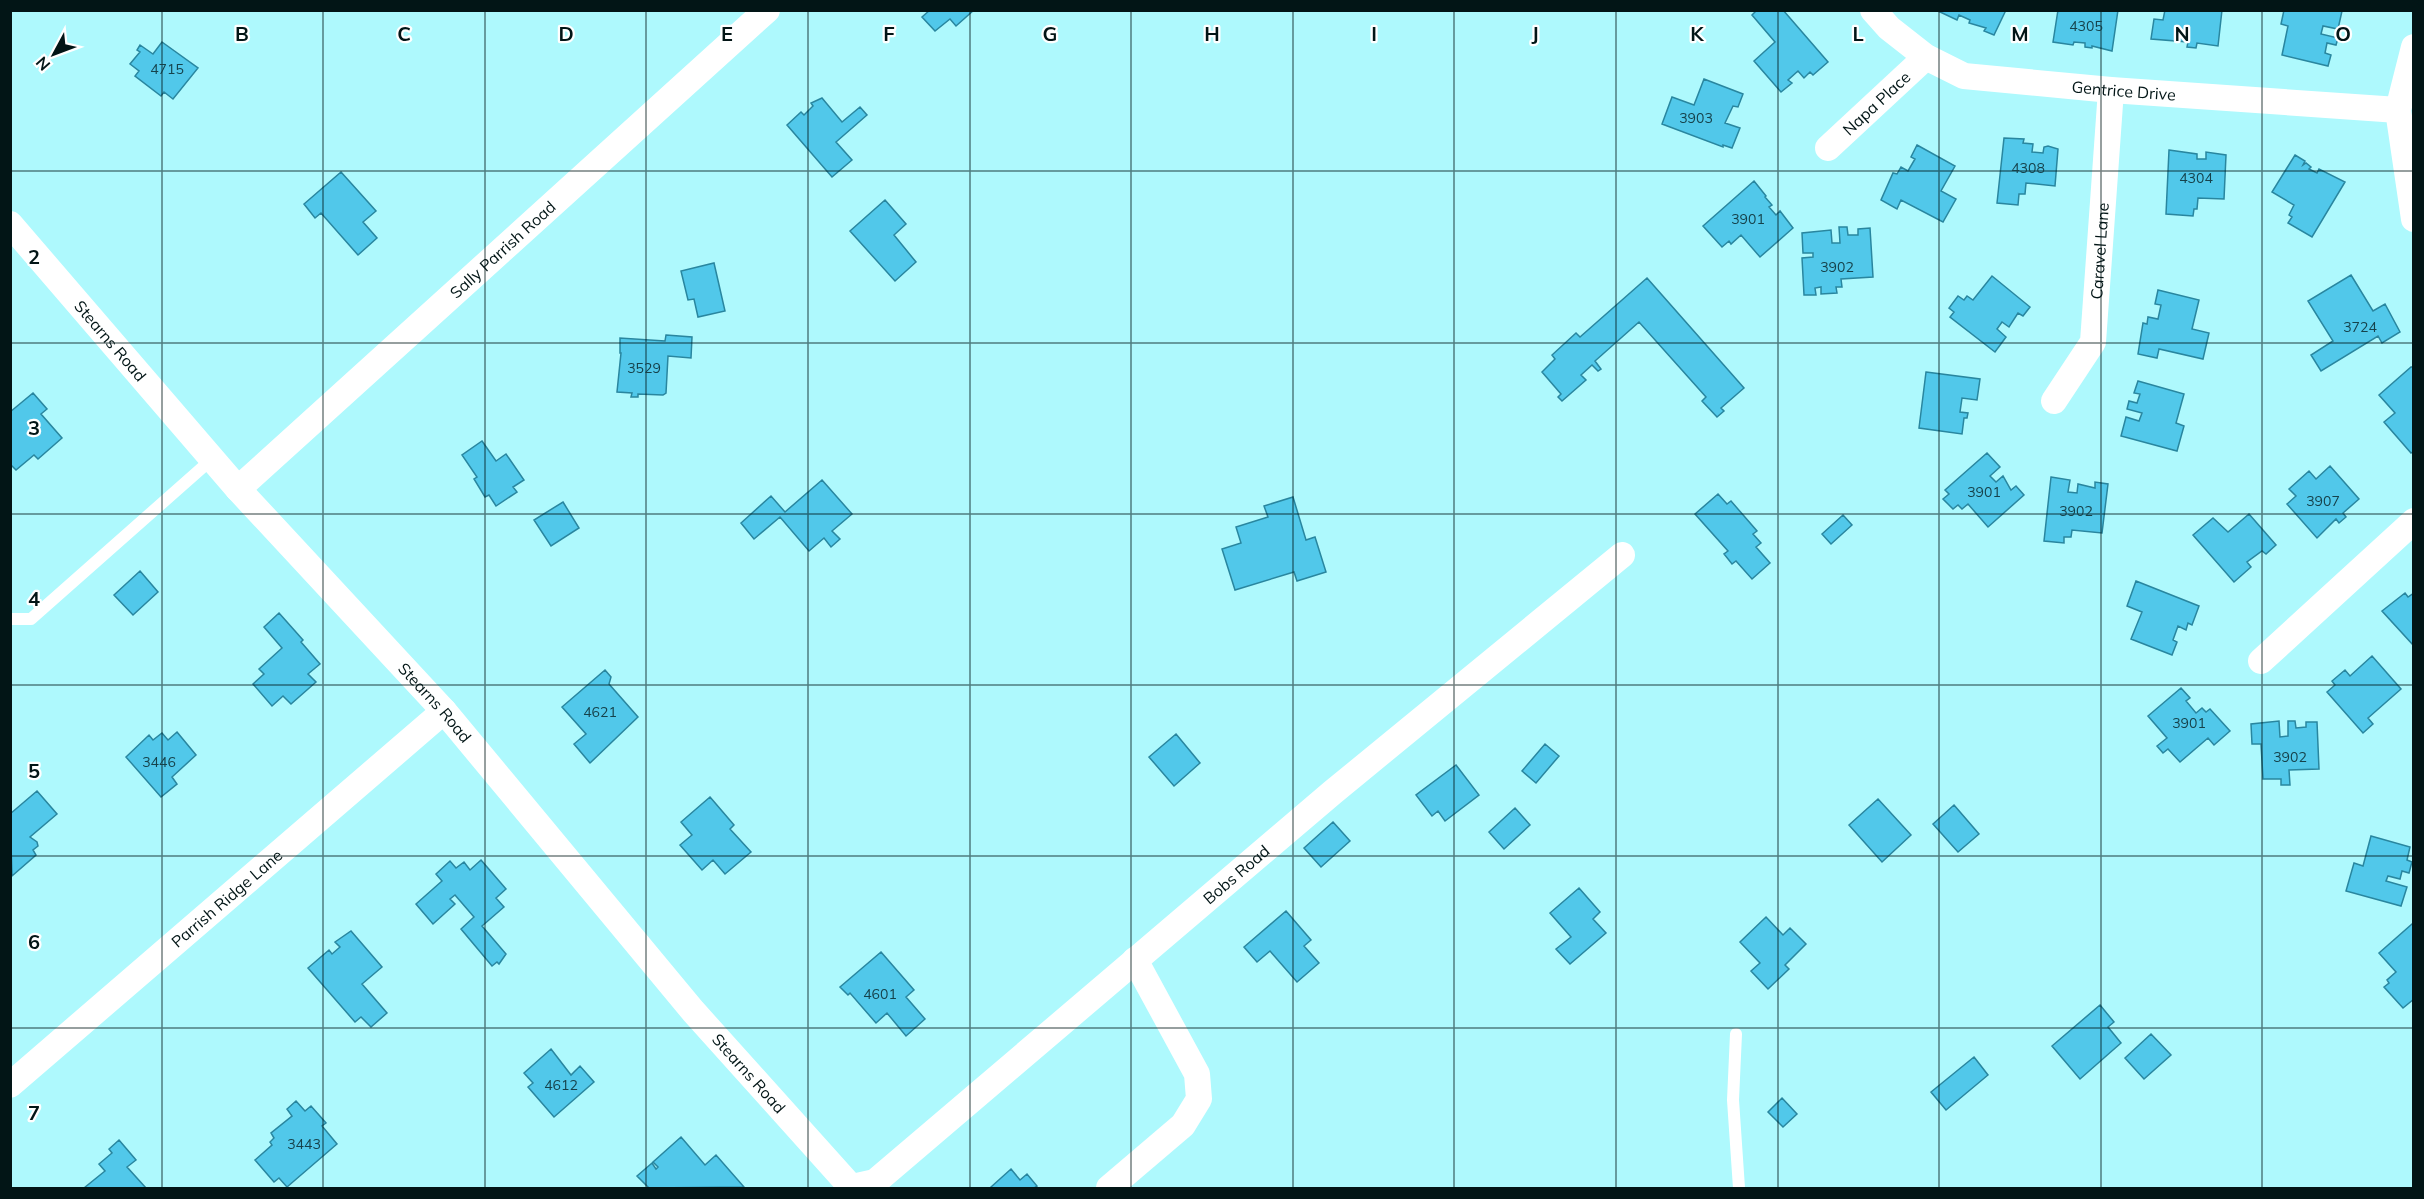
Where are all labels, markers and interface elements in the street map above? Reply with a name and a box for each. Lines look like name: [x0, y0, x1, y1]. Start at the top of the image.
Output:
house number: 4305: [2069, 17, 2103, 35]
text: B: [235, 21, 249, 46]
text: C: [397, 21, 411, 46]
text: D: [558, 21, 574, 46]
text: E: [721, 21, 733, 46]
text: F: [883, 21, 895, 46]
text: G: [1043, 21, 1057, 46]
text: H: [1204, 21, 1220, 46]
text: I: [1371, 21, 1377, 46]
text: J: [1531, 21, 1539, 46]
text: K: [1690, 21, 1704, 46]
text: L: [1852, 21, 1864, 46]
text: M: [2011, 21, 2029, 46]
text: N: [2174, 21, 2190, 46]
text: O: [2335, 21, 2351, 46]
north arrow: [24, 24, 84, 84]
text: N: [31, 53, 54, 75]
house number: 4715: [150, 60, 184, 78]
street label: Napa Place: [1838, 67, 1914, 139]
street label: Gentrice Drive: [2071, 76, 2176, 104]
house number: 3903: [1679, 109, 1713, 127]
house number: 4308: [2011, 159, 2045, 177]
house number: 4304: [2179, 169, 2213, 187]
street label: Sally Parrish Road: [446, 196, 560, 302]
street label: Caravel Lane: [2086, 202, 2113, 300]
house number: 3901: [1731, 210, 1765, 228]
text: 2: [28, 244, 40, 269]
house number: 3902: [1820, 258, 1854, 276]
street label: Stearns Road: [70, 296, 151, 385]
house number: 3724: [2343, 318, 2377, 336]
house number: 3529: [627, 359, 661, 377]
text: 3: [28, 415, 40, 440]
house number: 3901: [1967, 483, 2001, 501]
house number: 3907: [2306, 492, 2340, 510]
house number: 3902: [2059, 502, 2093, 520]
text: 4: [28, 586, 40, 611]
street label: Stearns Road: [394, 658, 476, 746]
house number: 4621: [583, 703, 617, 721]
house number: 3901: [2172, 714, 2206, 732]
house number: 3902: [2273, 748, 2307, 766]
house number: 3446: [142, 753, 176, 771]
text: 5: [28, 758, 40, 783]
street label: Bobs Road: [1199, 841, 1273, 908]
street label: Parrish Ridge Lane: [167, 845, 286, 952]
text: 6: [28, 929, 40, 954]
house number: 4601: [863, 985, 897, 1003]
street label: Stearns Road: [708, 1029, 790, 1117]
house number: 4612: [544, 1076, 578, 1094]
text: 7: [28, 1100, 40, 1125]
house number: 3443: [287, 1135, 321, 1153]

